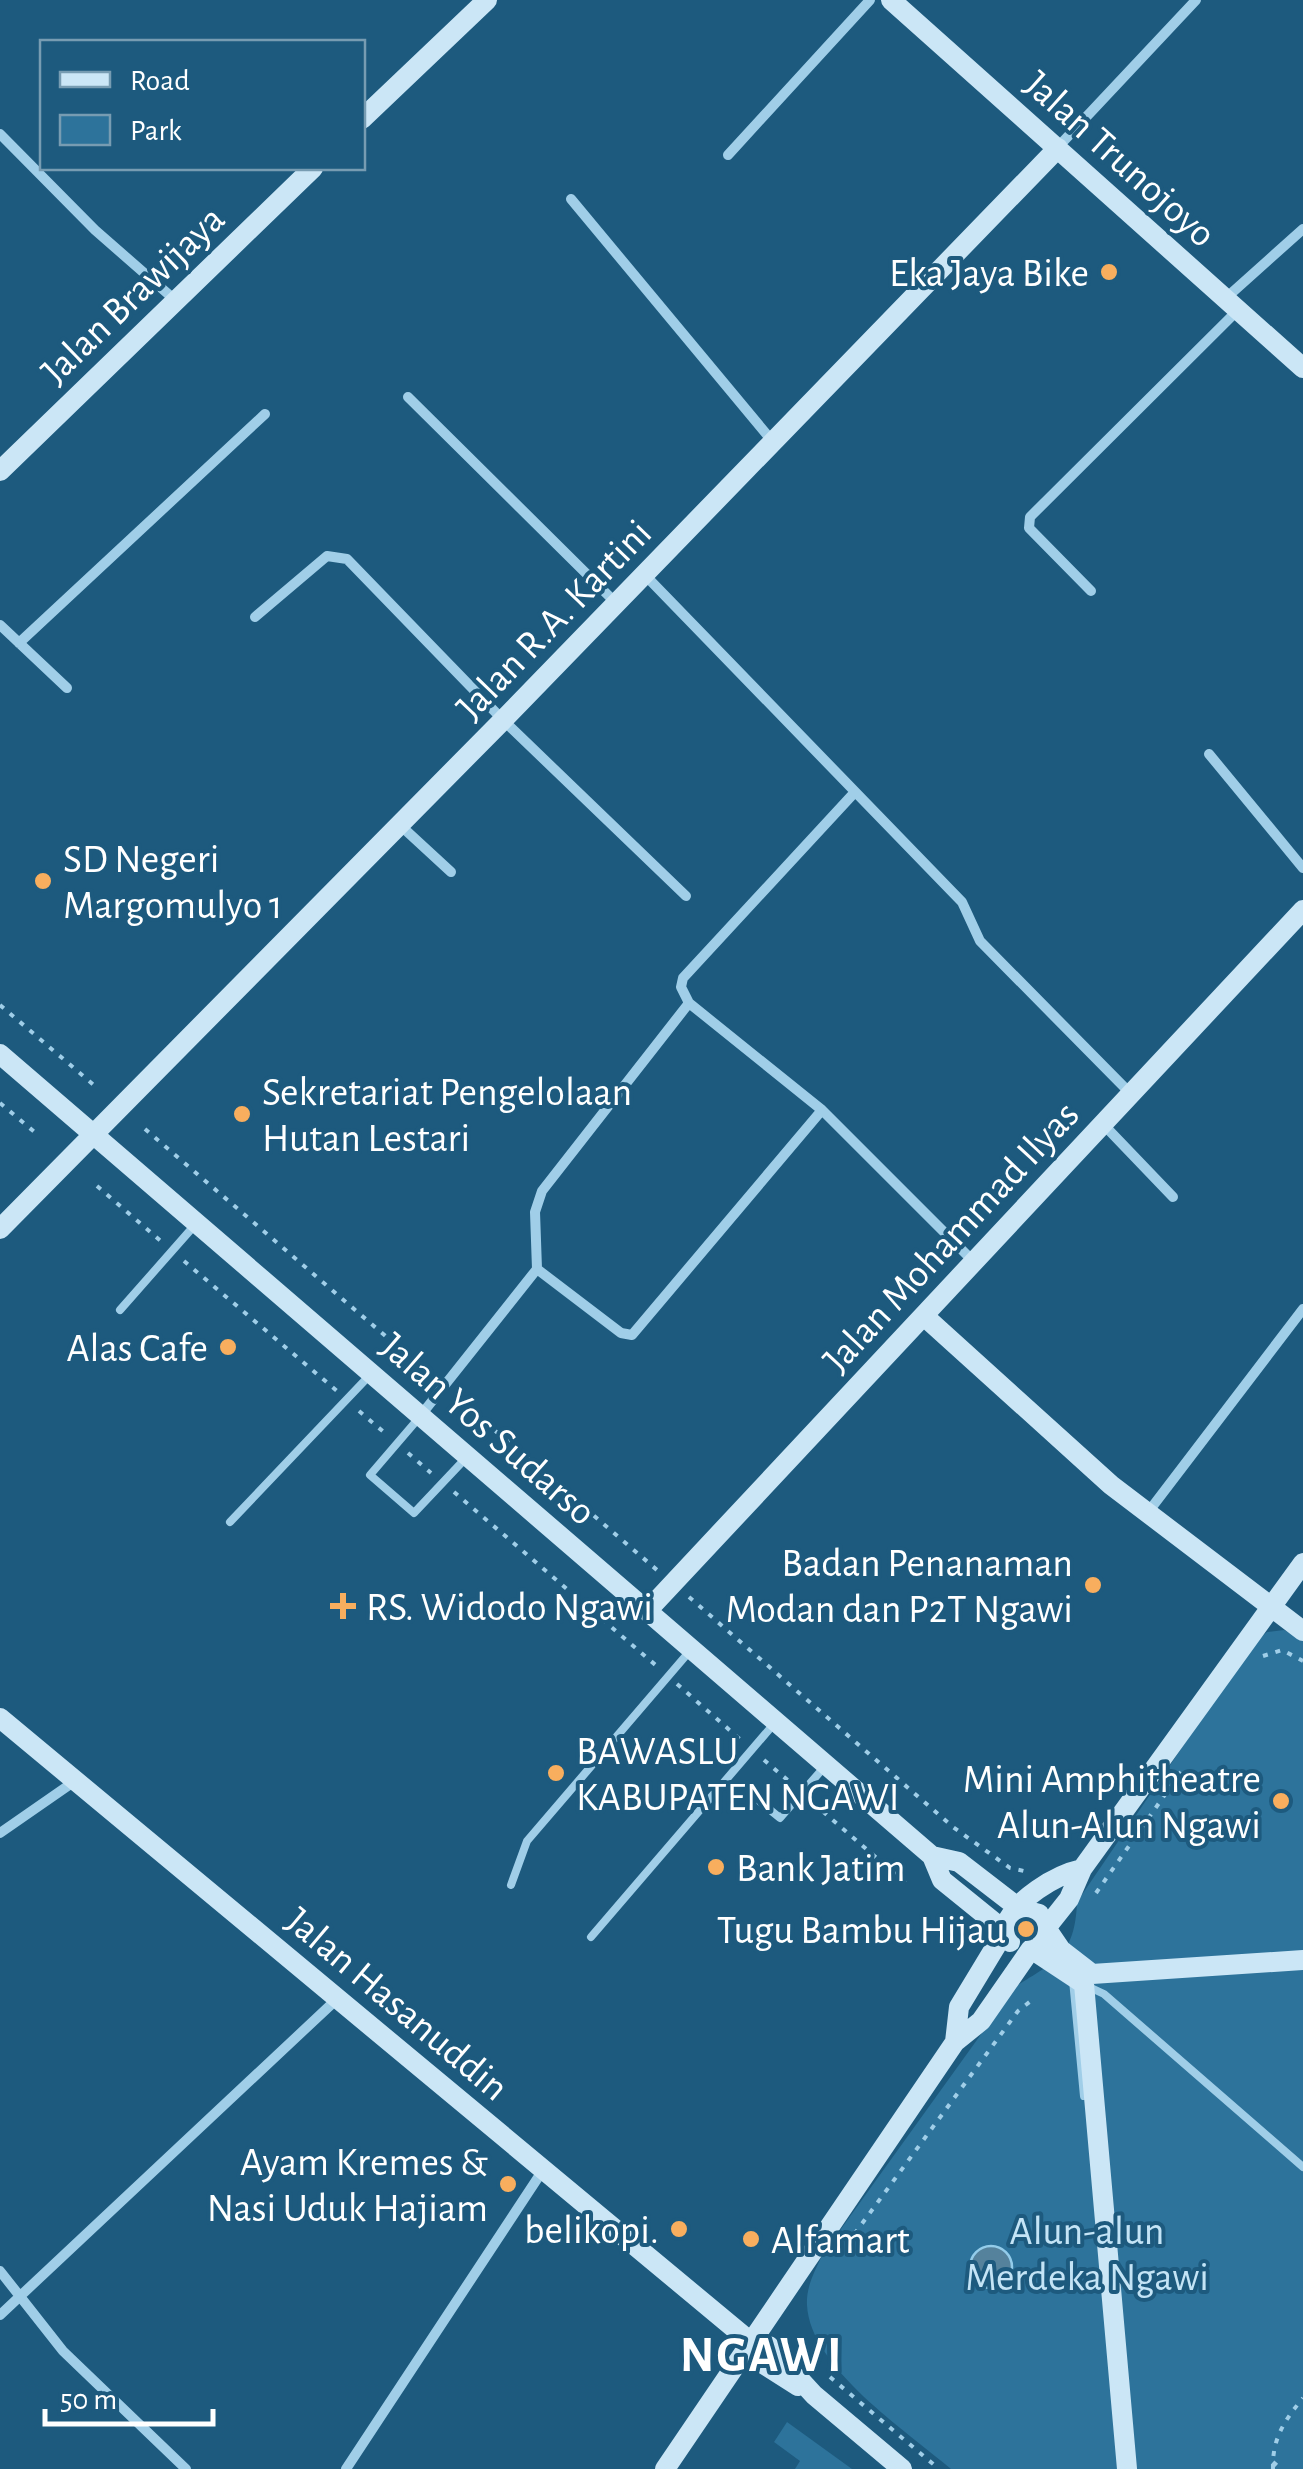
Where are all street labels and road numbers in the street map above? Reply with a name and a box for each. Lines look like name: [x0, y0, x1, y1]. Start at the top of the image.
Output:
street label: Jalan Trunojoyo: [1017, 64, 1223, 255]
street label: Jalan Brawijaya: [34, 199, 233, 392]
street label: Jalan R.A. Kartini: [449, 513, 659, 728]
street label: Jalan Mohammad Ilyas: [816, 1094, 1087, 1380]
street label: Jalan Yos Sudarso: [373, 1326, 603, 1533]
street label: Jalan Hasanuddin: [278, 1901, 515, 2109]

